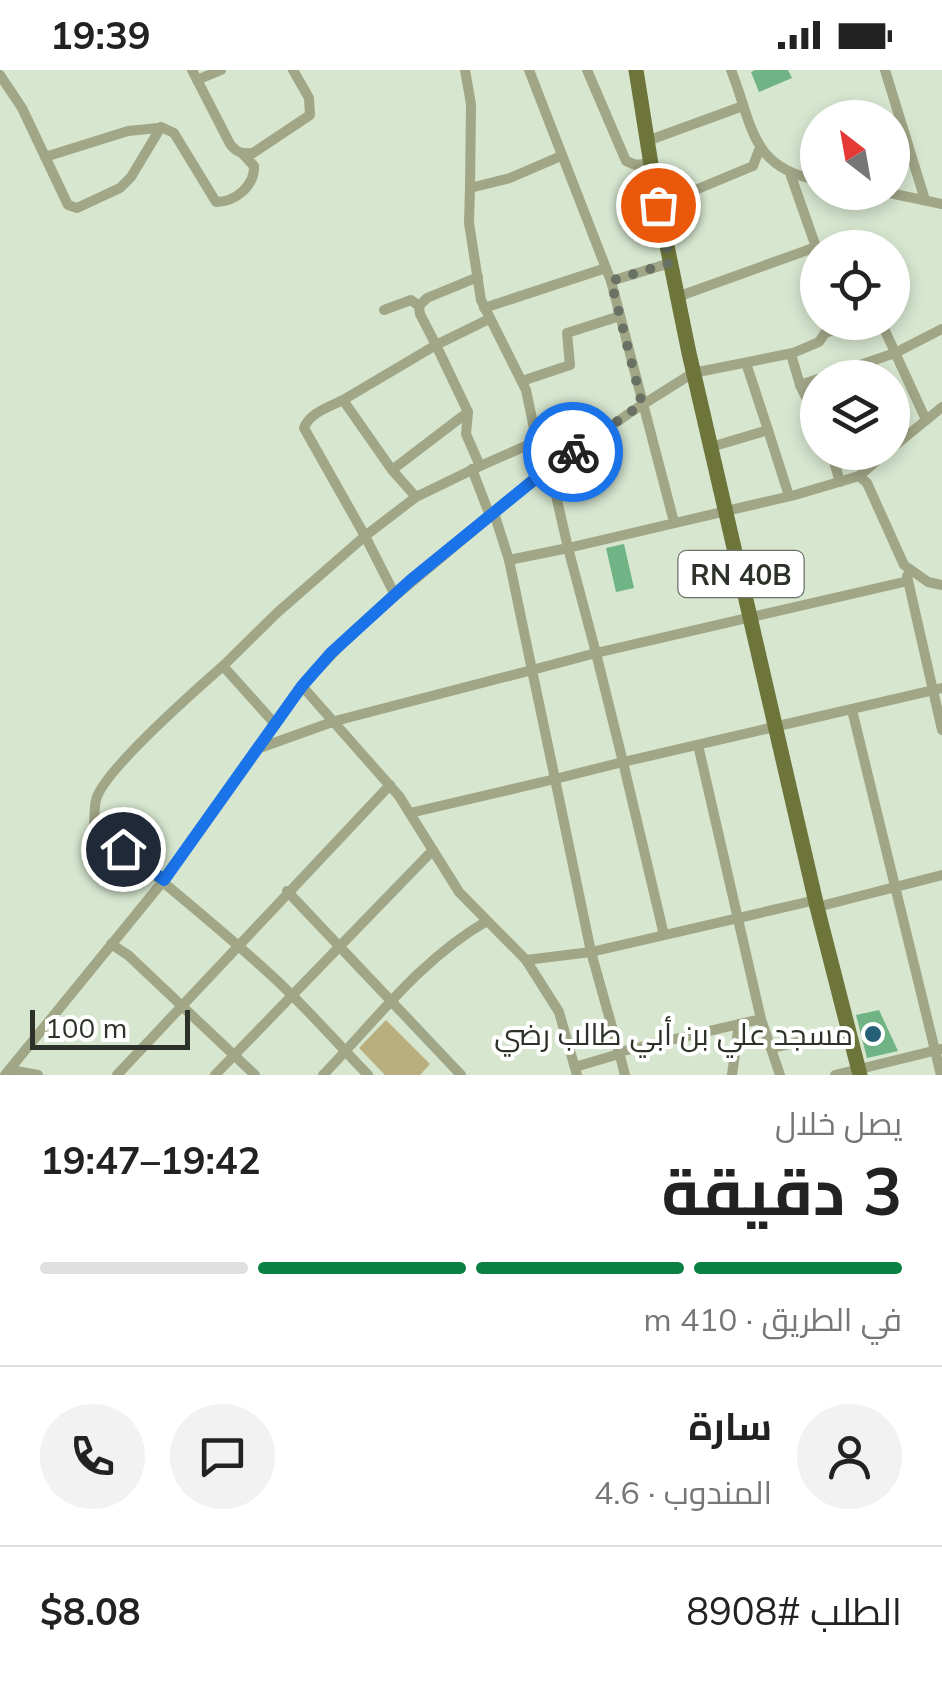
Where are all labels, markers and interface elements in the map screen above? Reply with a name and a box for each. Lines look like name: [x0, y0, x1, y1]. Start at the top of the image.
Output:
text: 19:39: [50, 11, 151, 59]
north arrow: [800, 100, 910, 210]
map controls: [800, 100, 910, 470]
pin: [616, 163, 701, 248]
icon: bag: [631, 178, 686, 233]
button: locate: [800, 230, 910, 340]
button: layers: [800, 360, 910, 470]
courier: [523, 402, 623, 502]
icon: bike: [546, 425, 601, 480]
road number: RN 40B: [678, 551, 804, 597]
pin: [81, 807, 166, 892]
icon: home: [96, 822, 151, 877]
scale bar: [30, 1005, 190, 1050]
text: 100 m: [45, 1010, 127, 1045]
place label: مسجد علي بن أبي طالب رضي: [494, 1015, 853, 1058]
marker: مسجد علي بن أبي طالب رضي: [862, 1023, 884, 1045]
text: يصل خلال: [775, 1103, 902, 1143]
text: 19:42–19:47: [40, 1136, 260, 1184]
text: 3 دقيقة: [661, 1150, 902, 1231]
text: في الطريق · 410 m: [643, 1299, 902, 1339]
text: سارة: [689, 1402, 772, 1450]
button: phone: [40, 1404, 145, 1509]
button: chat: [170, 1404, 275, 1509]
button: person: [797, 1404, 902, 1509]
text: المندوب · 4.6: [594, 1472, 772, 1512]
text: $8.08: [40, 1587, 141, 1635]
text: الطلب #8908: [686, 1587, 902, 1635]

